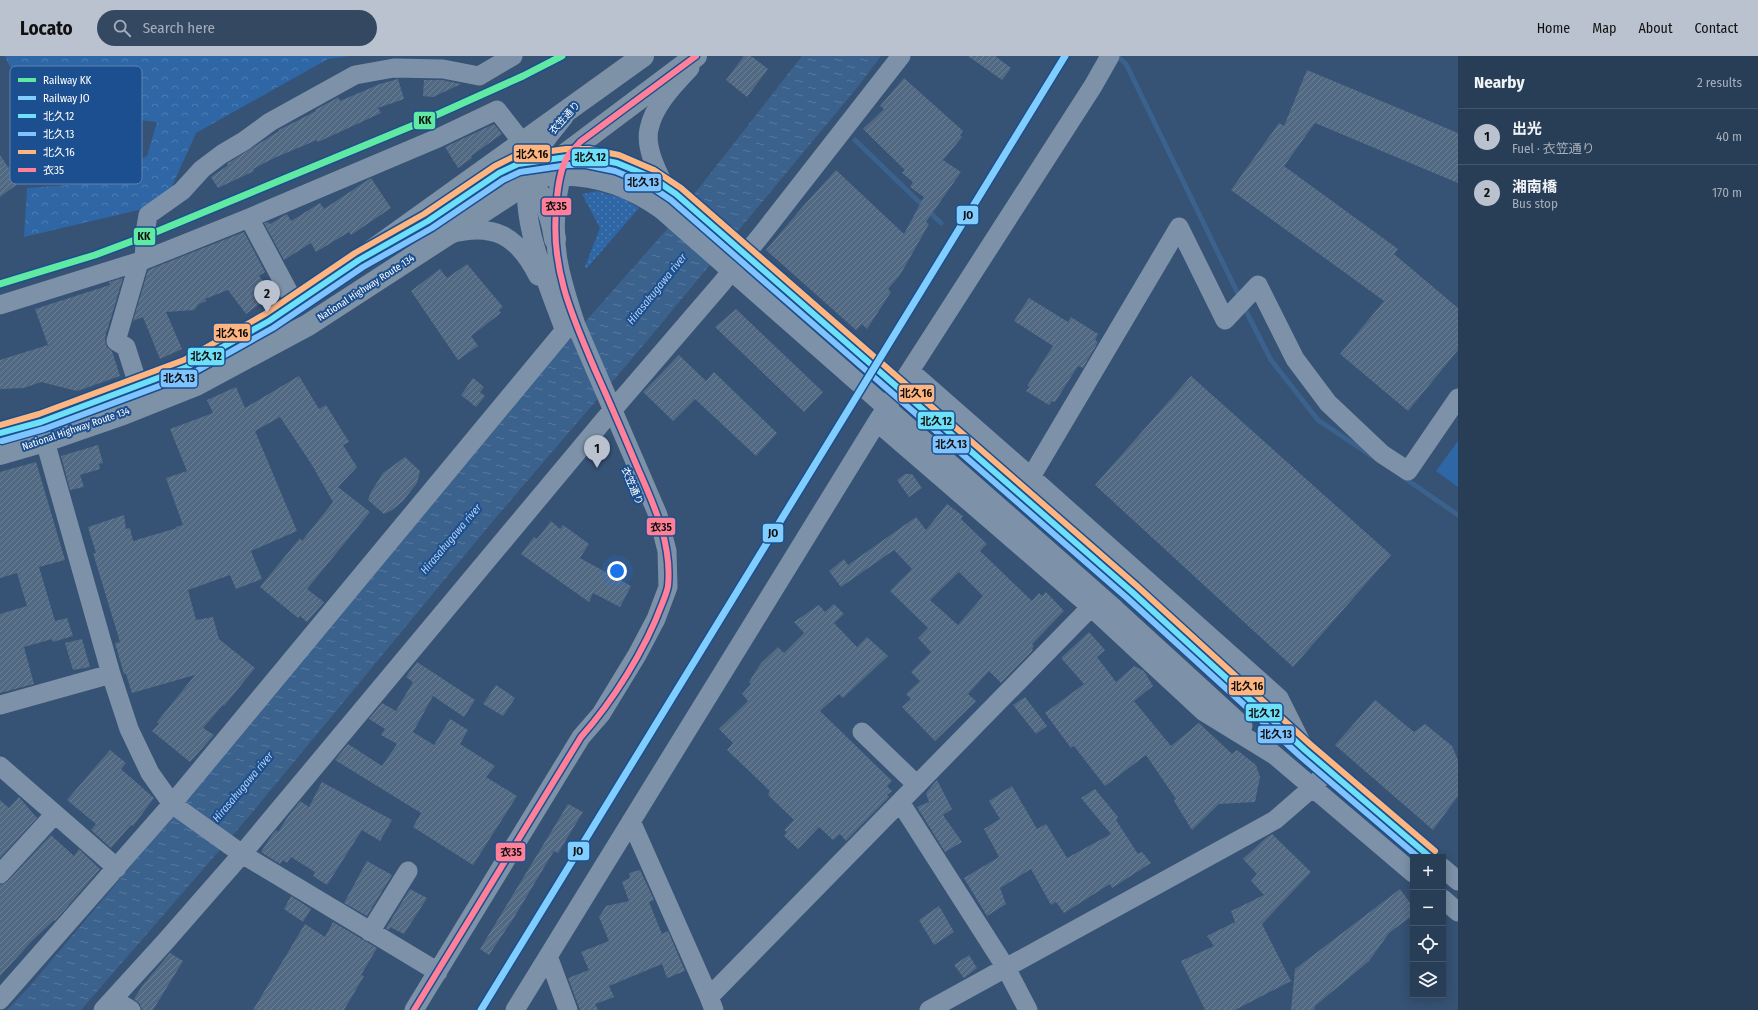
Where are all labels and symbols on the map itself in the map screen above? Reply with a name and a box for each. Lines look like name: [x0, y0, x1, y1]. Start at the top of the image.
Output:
legend: [10, 66, 142, 184]
text: Railway KK: [43, 74, 92, 87]
text: Railway JO: [43, 92, 90, 105]
street label: 衣笠通り: [546, 99, 583, 138]
text: 北久12: [43, 110, 74, 123]
line badge: KK: [413, 111, 436, 130]
text: KK: [419, 114, 432, 127]
text: 北久13: [43, 128, 74, 141]
line badge: 北久16: [513, 144, 551, 163]
text: 北久16: [43, 146, 75, 159]
text: 北久16: [516, 148, 548, 161]
line badge: 北久12: [571, 148, 609, 167]
text: 北久12: [574, 151, 606, 164]
text: 衣35: [43, 164, 64, 177]
line badge: 北久13: [624, 173, 662, 192]
text: 北久13: [627, 176, 659, 189]
line badge: 衣35: [541, 197, 572, 216]
text: 衣35: [545, 200, 567, 213]
line badge: JO: [956, 205, 979, 225]
text: JO: [962, 209, 973, 222]
line badge: KK: [133, 227, 156, 246]
text: KK: [138, 230, 151, 243]
water label: Hirasakugawa river: [624, 250, 690, 327]
street label: National Highway Route 134: [315, 252, 417, 324]
pin: 2: [254, 280, 280, 313]
line badge: 北久16: [213, 323, 251, 342]
text: 北久16: [216, 327, 248, 340]
line badge: 北久12: [187, 347, 225, 366]
text: 北久12: [190, 350, 222, 363]
line badge: 北久13: [160, 369, 198, 388]
text: 北久13: [163, 372, 195, 385]
line badge: 北久16: [898, 384, 935, 403]
text: 北久16: [900, 387, 932, 400]
street label: National Highway Route 134: [21, 405, 132, 453]
line badge: 北久12: [917, 411, 955, 430]
text: 北久12: [920, 415, 952, 428]
pin: 1: [584, 435, 610, 468]
line badge: 北久13: [932, 435, 970, 454]
text: 北久13: [935, 438, 967, 451]
street label: 衣笠通り: [618, 464, 645, 507]
water label: Hirasakugawa river: [418, 500, 485, 577]
line badge: 衣35: [646, 517, 676, 536]
text: 衣35: [650, 521, 672, 534]
line badge: JO: [762, 523, 784, 543]
text: JO: [767, 527, 778, 540]
your location: [607, 561, 627, 581]
line badge: 北久16: [1228, 676, 1265, 696]
text: 北久16: [1231, 680, 1263, 693]
line badge: 北久12: [1245, 703, 1283, 722]
text: 北久12: [1248, 707, 1280, 720]
line badge: 北久13: [1257, 725, 1295, 744]
text: 北久13: [1260, 728, 1292, 741]
water label: Hirasakugawa river: [210, 748, 277, 825]
line badge: JO: [567, 841, 590, 861]
line badge: 衣35: [495, 842, 526, 862]
text: JO: [572, 845, 583, 858]
text: 衣35: [500, 846, 522, 859]

